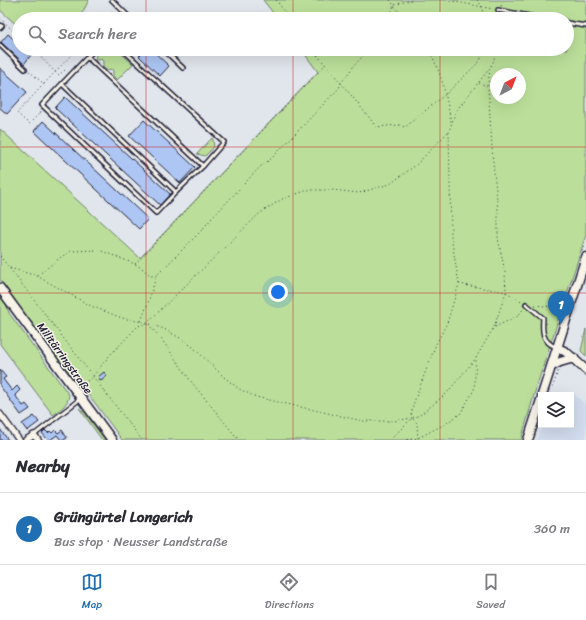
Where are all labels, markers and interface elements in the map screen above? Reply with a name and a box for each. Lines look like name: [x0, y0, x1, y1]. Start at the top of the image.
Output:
search box: [12, 12, 574, 56]
text: Search here: [58, 21, 137, 47]
icon: search: [26, 23, 48, 45]
north arrow: [490, 68, 526, 104]
your location: [268, 282, 288, 302]
pin: 1: [548, 291, 574, 324]
street label: Militärringstraße: [32, 318, 98, 399]
map controls: [538, 392, 574, 428]
button: layers: [538, 392, 574, 428]
text: Nearby: [16, 451, 70, 481]
text: Grüngürtel Longerich: [54, 504, 193, 530]
text: 1: [26, 517, 32, 540]
text: 360 m: [534, 517, 570, 540]
text: Bus stop · Neusser Landstraße: [54, 530, 228, 553]
tab: Map: [81, 571, 103, 614]
tab: Directions: [265, 571, 314, 614]
tab: Saved: [476, 571, 505, 614]

